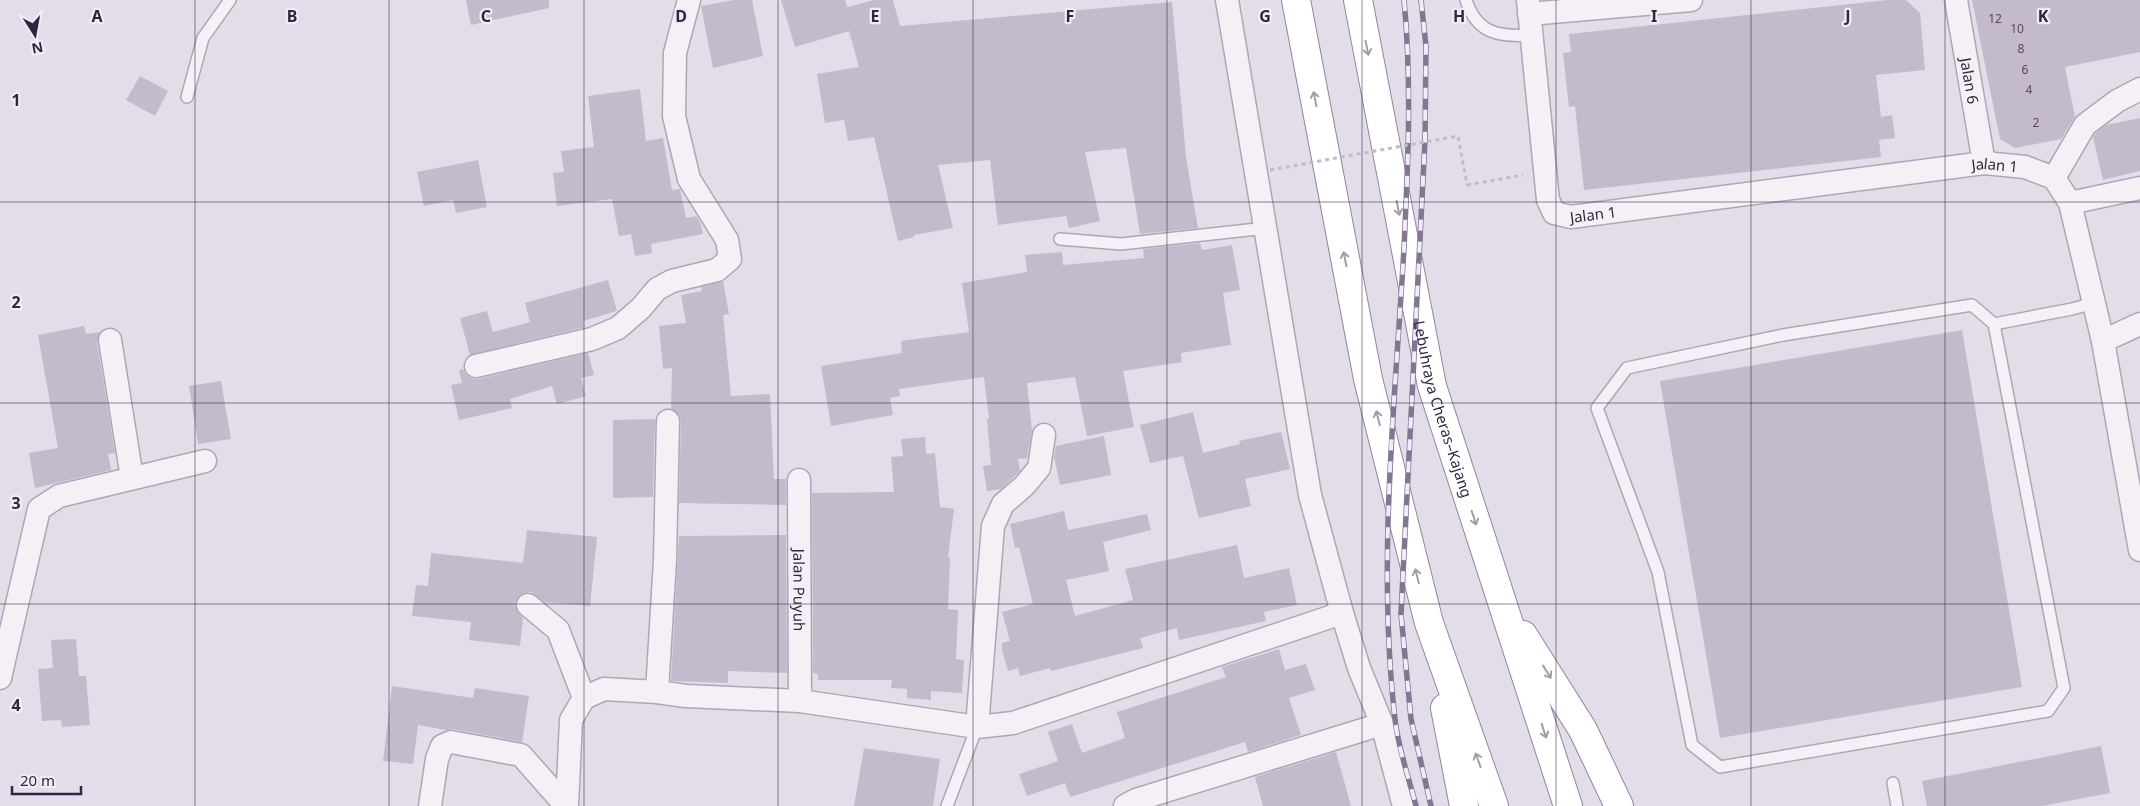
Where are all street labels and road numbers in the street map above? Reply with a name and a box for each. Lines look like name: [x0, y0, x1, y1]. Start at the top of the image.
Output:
street label: Jalan 6: [1956, 54, 1984, 105]
street label: Jalan 1: [1968, 153, 2019, 176]
street label: Jalan 1: [1567, 201, 1617, 227]
street label: Lebuhraya Cheras–Kajang: [1410, 319, 1477, 500]
street label: Jalan Puyuh: [789, 547, 810, 631]

